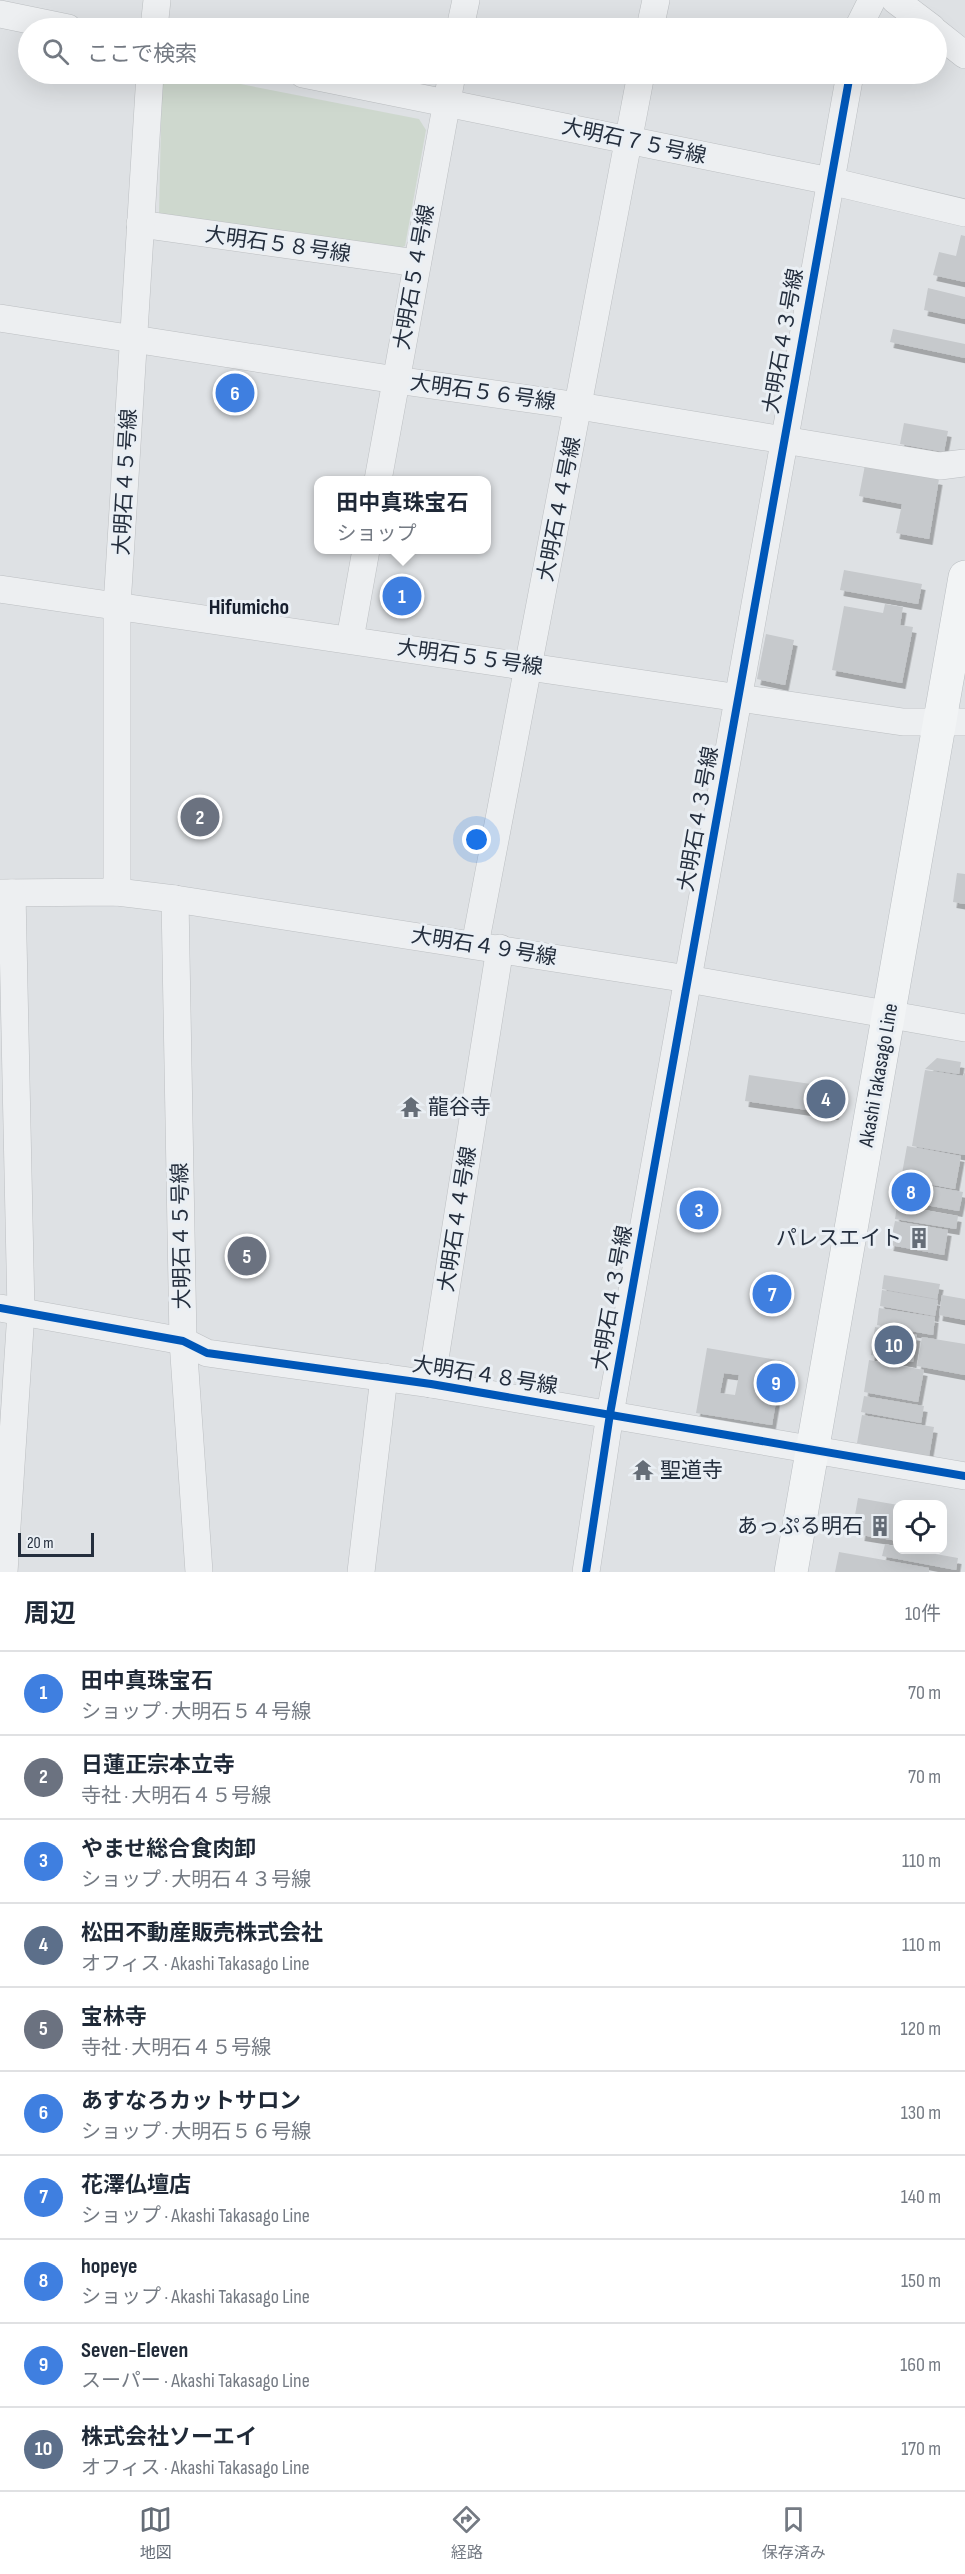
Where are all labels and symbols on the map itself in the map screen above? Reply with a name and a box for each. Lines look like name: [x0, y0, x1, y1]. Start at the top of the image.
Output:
street label: 大明石７５号線: [559, 114, 708, 169]
street label: 大明石５４号線: [389, 203, 440, 352]
street label: 大明石５８号線: [203, 222, 352, 267]
street label: 大明石４３号線: [758, 267, 809, 416]
pin: 6: [216, 370, 254, 416]
street label: 大明石５６号線: [408, 370, 557, 415]
street label: 大明石４５号線: [109, 408, 142, 556]
street label: 大明石４４号線: [533, 435, 586, 584]
pin: 1: [382, 574, 422, 618]
district label: Hifumicho: [209, 594, 289, 621]
street label: 大明石５５号線: [395, 635, 544, 680]
street label: 大明石４３号線: [673, 745, 724, 894]
pin: 2: [180, 794, 220, 840]
your location: [462, 825, 491, 854]
street label: 大明石４９号線: [409, 923, 558, 970]
street label: Akashi Takasago Line: [853, 1001, 903, 1150]
pin: 4: [806, 1076, 846, 1122]
temple icon: 龍谷寺: [399, 1095, 423, 1119]
place label: 龍谷寺: [428, 1095, 491, 1120]
street label: 大明石４４号線: [434, 1145, 481, 1294]
street label: 大明石４５号線: [168, 1162, 195, 1310]
pin: 8: [892, 1170, 930, 1214]
pin: 3: [680, 1188, 718, 1232]
street label: 大明石４３号線: [587, 1224, 638, 1373]
place label: パレスエイト: [776, 1226, 902, 1251]
building icon: パレスエイト: [907, 1226, 931, 1250]
pin: 5: [228, 1234, 266, 1278]
pin: 7: [752, 1272, 792, 1316]
pin: 10: [874, 1322, 914, 1368]
street label: 大明石４８号線: [410, 1352, 559, 1399]
pin: 9: [756, 1360, 796, 1406]
temple icon: 聖道寺: [631, 1458, 655, 1482]
place label: 聖道寺: [660, 1458, 723, 1483]
place label: あっぷる明石: [737, 1514, 863, 1539]
building icon: あっぷる明石: [868, 1514, 892, 1538]
scale bar: [18, 1530, 94, 1558]

